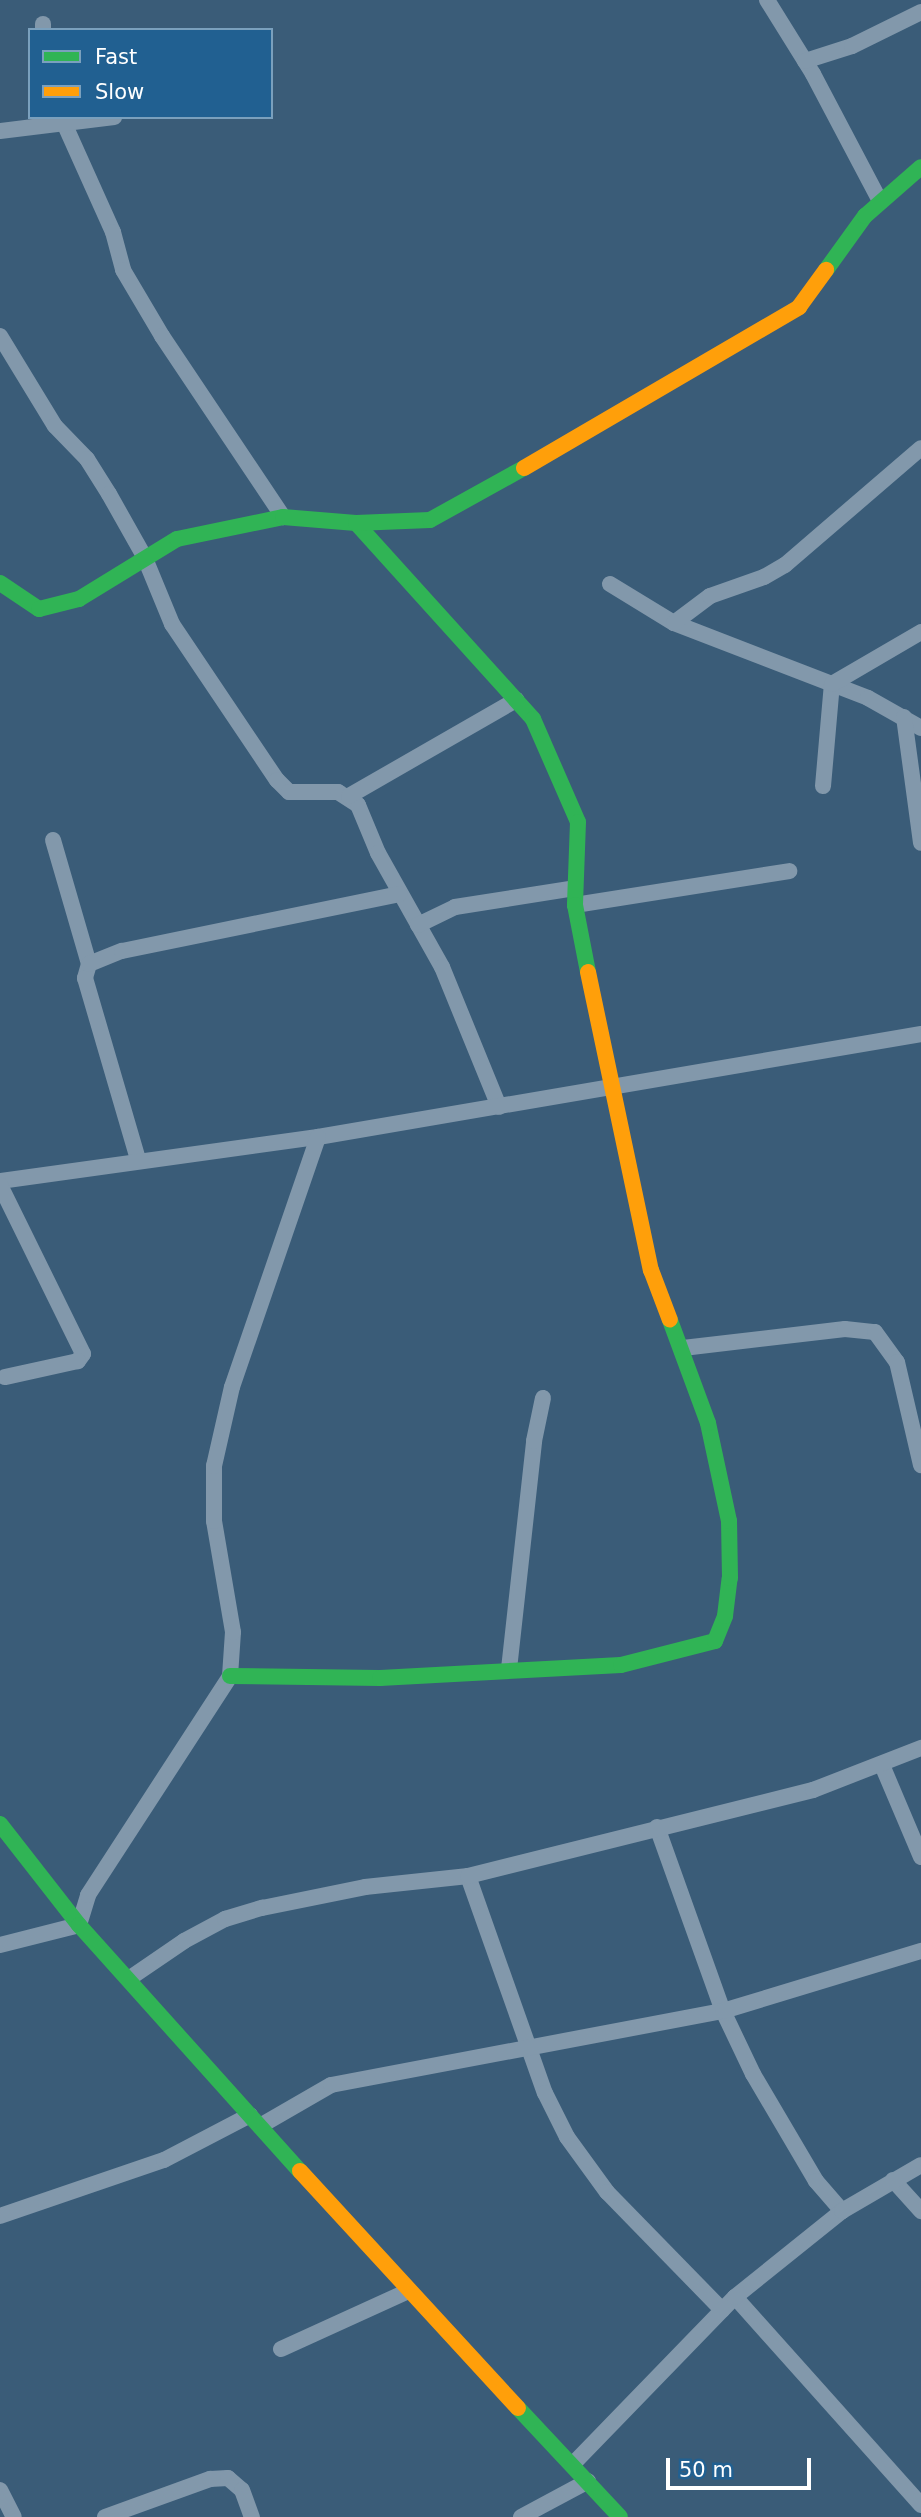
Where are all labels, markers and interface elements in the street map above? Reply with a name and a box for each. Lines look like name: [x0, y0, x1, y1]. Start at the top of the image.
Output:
legend: [28, 28, 273, 119]
text: Fast: [95, 45, 137, 69]
text: Slow: [95, 80, 144, 104]
scale bar: [669, 2444, 814, 2488]
text: 50 m: [679, 2458, 733, 2482]

